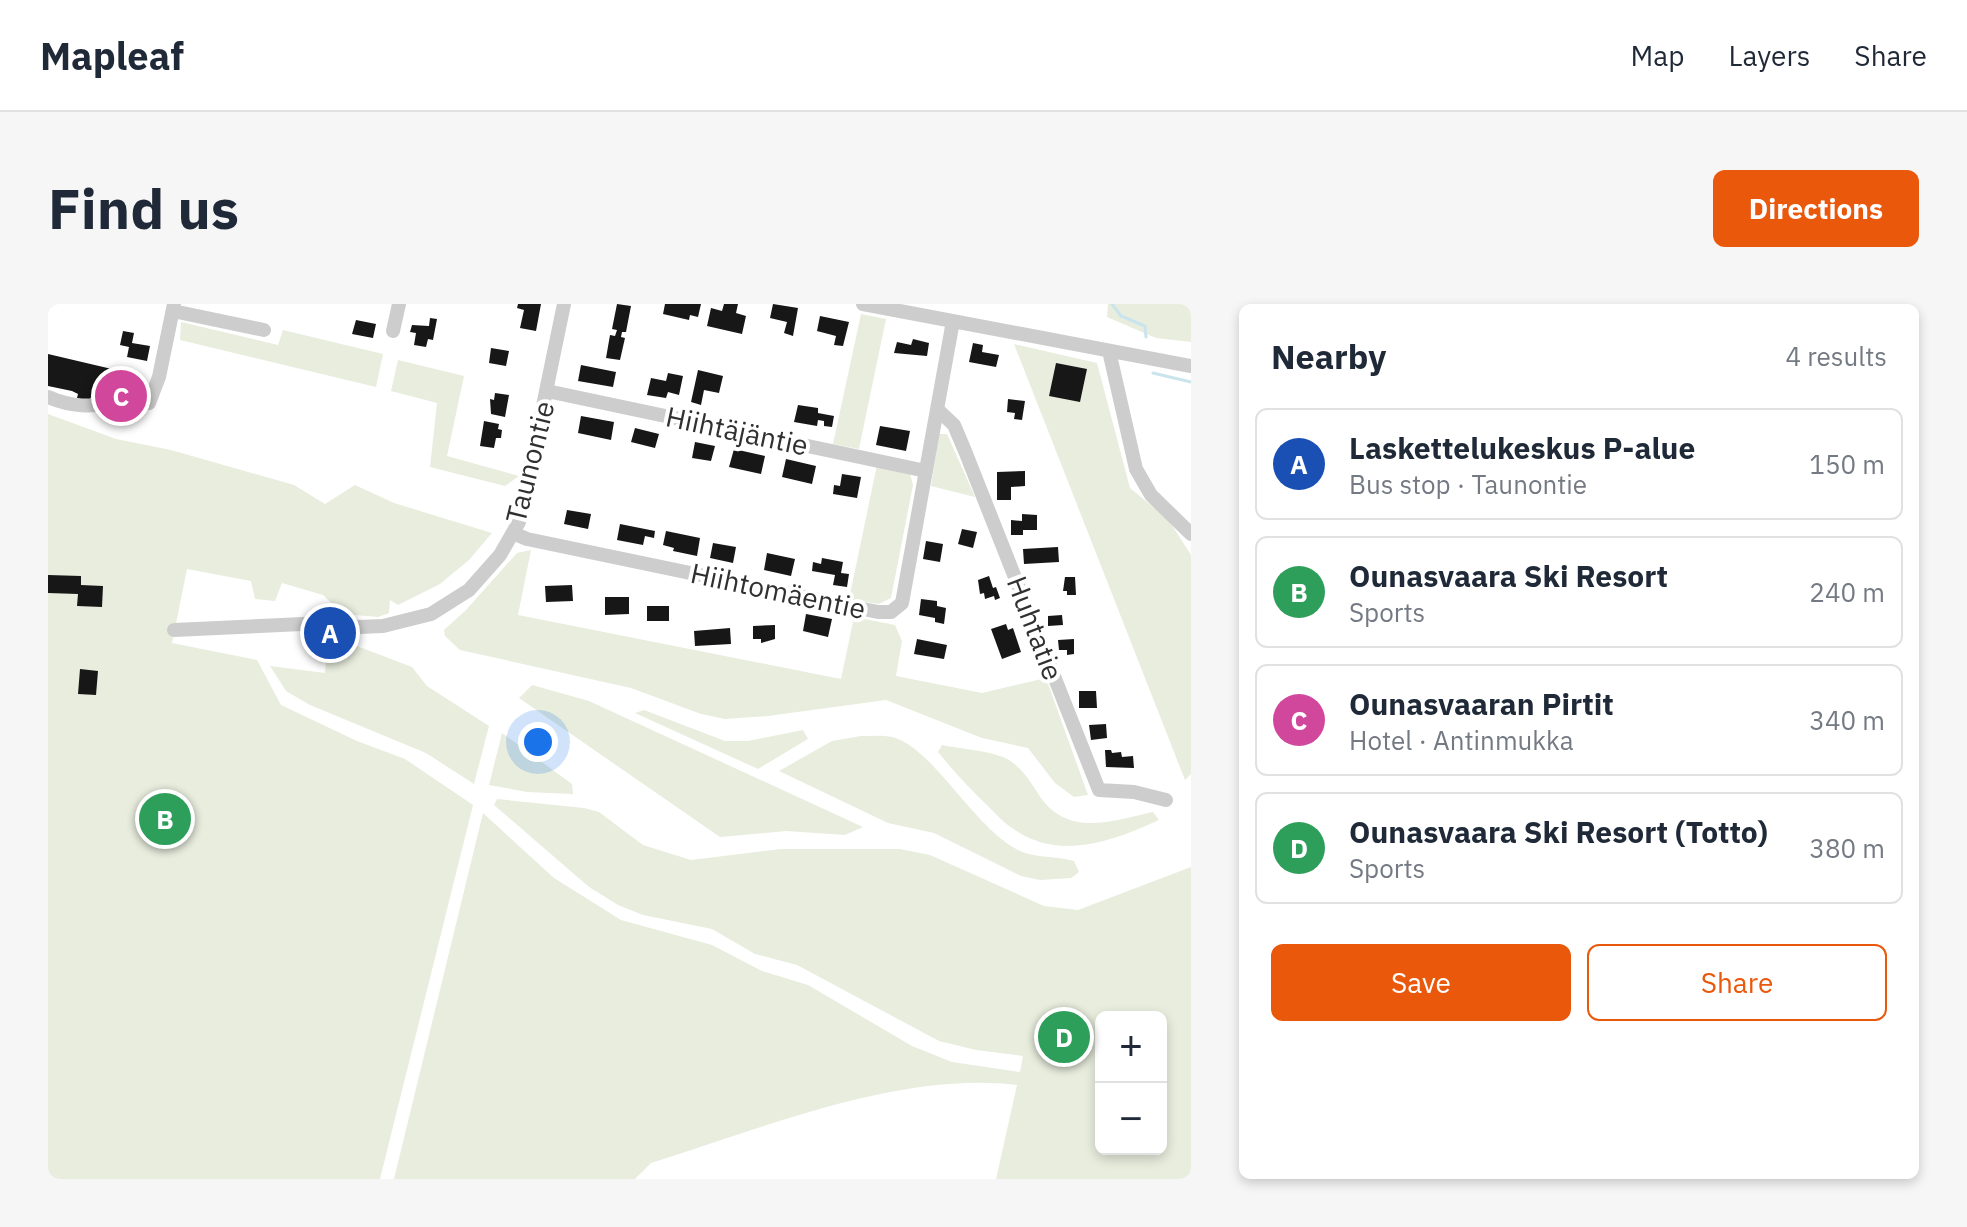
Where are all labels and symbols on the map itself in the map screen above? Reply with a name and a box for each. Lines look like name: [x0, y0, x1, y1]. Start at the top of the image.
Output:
pin: C: [95, 366, 147, 426]
street label: Taunontie: [496, 397, 563, 527]
street label: Hiihtäjäntie: [663, 397, 812, 464]
street label: Hiihtomäentie: [687, 554, 869, 627]
street label: Huhtatie: [999, 571, 1072, 685]
pin: A: [304, 603, 356, 663]
your location: [518, 722, 558, 762]
pin: B: [139, 789, 191, 849]
pin: D: [1038, 1007, 1090, 1067]

